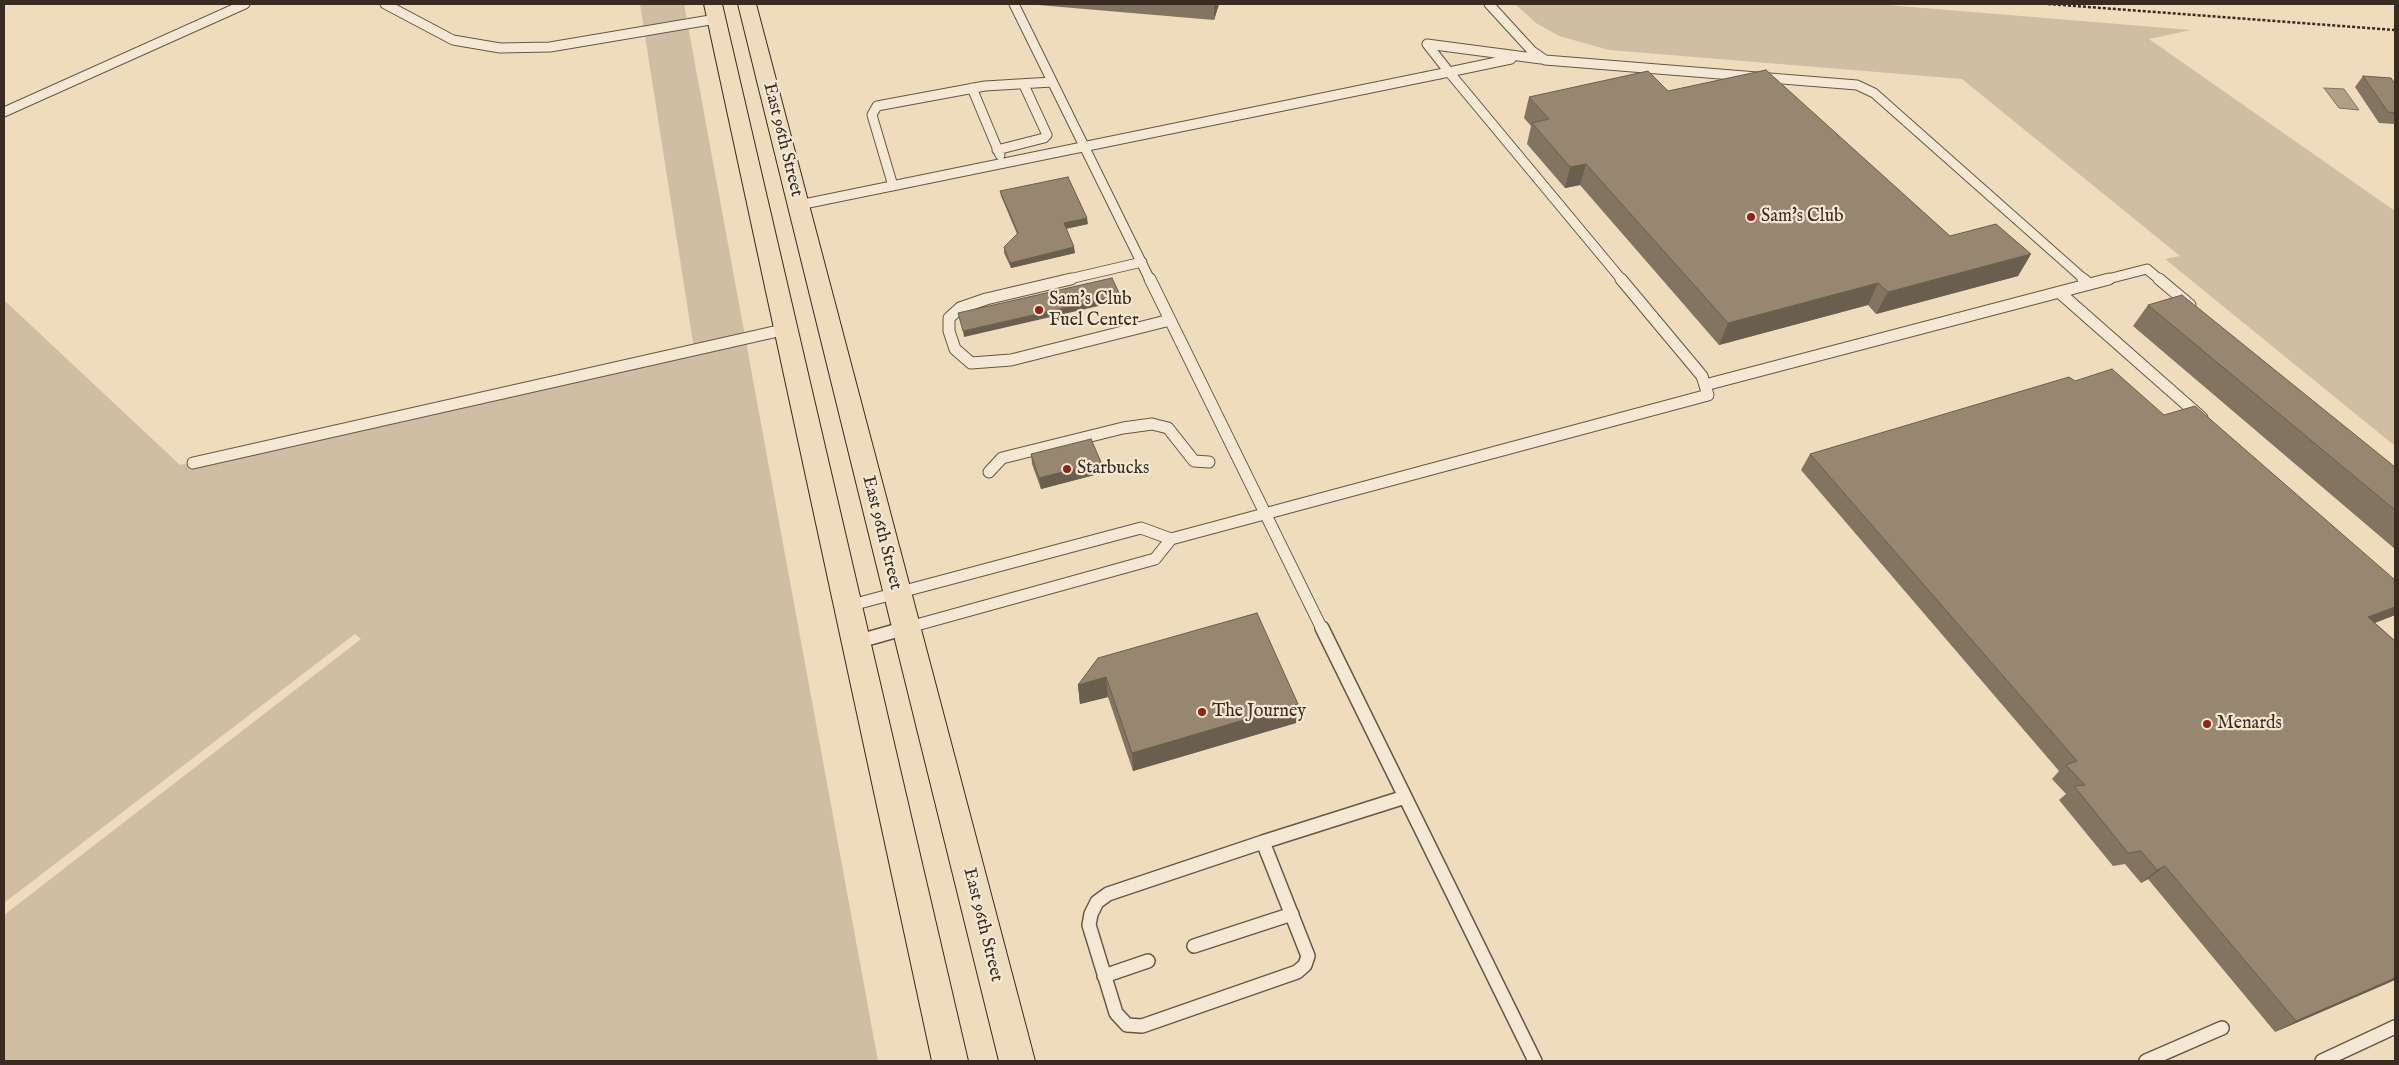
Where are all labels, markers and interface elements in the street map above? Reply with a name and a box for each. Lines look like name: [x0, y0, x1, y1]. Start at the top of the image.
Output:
street label: East 96th Street: [757, 81, 807, 199]
place label: Sam's Club: [1761, 206, 1844, 228]
marker: Sam's Club: [1745, 211, 1757, 223]
place label: Sam's Club Fuel Center: [1049, 289, 1138, 332]
marker: Sam's Club Fuel Center: [1033, 304, 1045, 316]
place label: Starbucks: [1077, 458, 1149, 480]
marker: Starbucks: [1061, 463, 1073, 475]
street label: East 96th Street: [856, 474, 906, 592]
place label: The Journey: [1212, 701, 1306, 723]
marker: The Journey: [1196, 706, 1208, 718]
place label: Menards: [2217, 713, 2282, 735]
marker: Menards: [2201, 718, 2213, 730]
street label: East 96th Street: [957, 866, 1007, 984]

